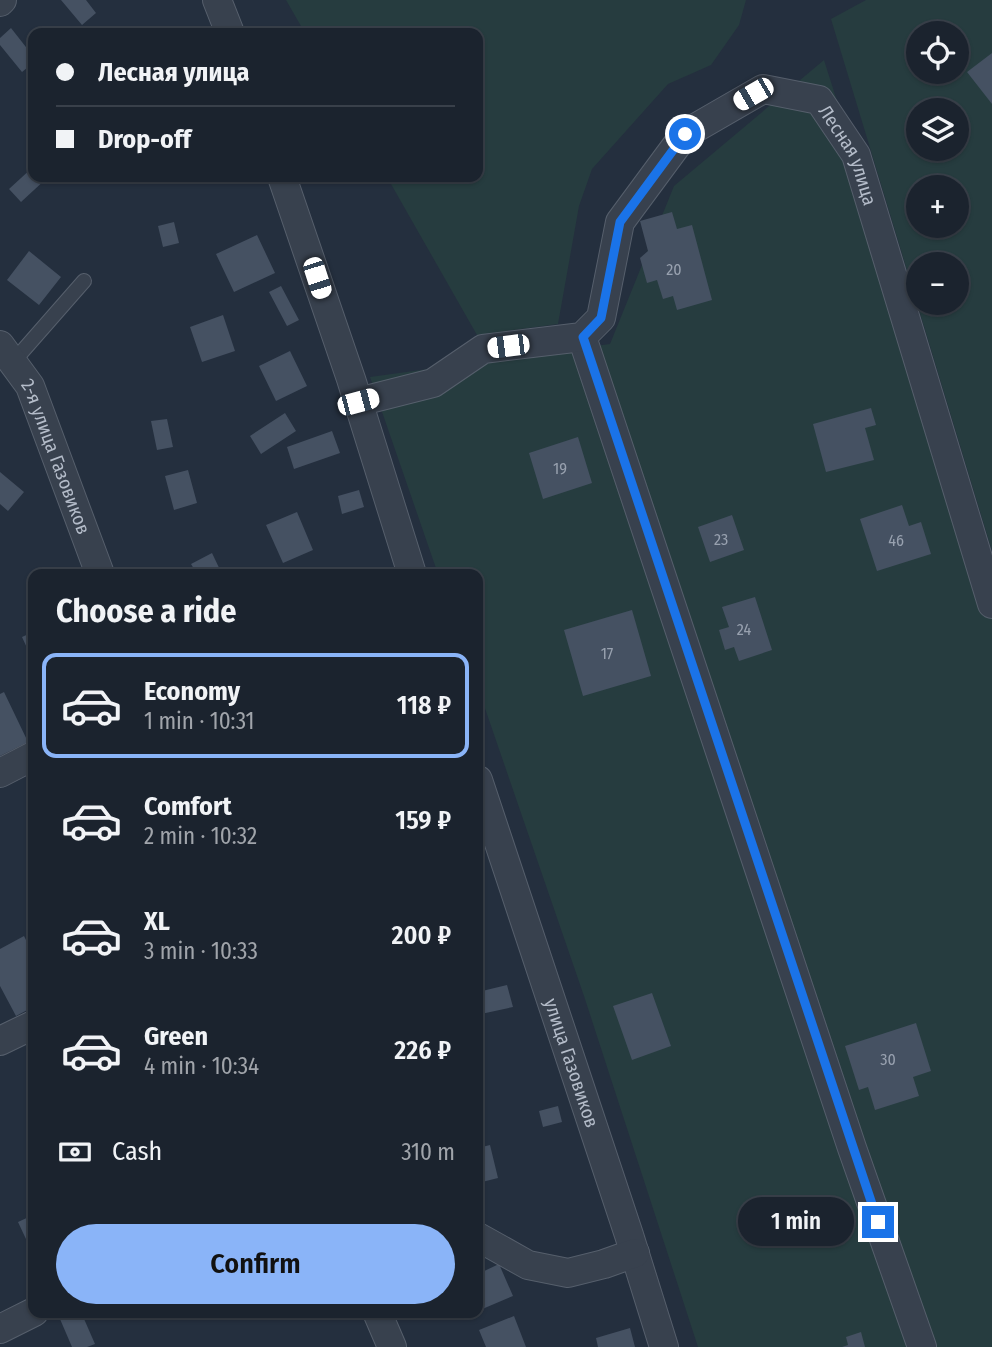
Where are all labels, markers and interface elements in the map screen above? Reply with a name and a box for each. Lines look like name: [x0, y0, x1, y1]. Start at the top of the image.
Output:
map controls: [906, 21, 969, 315]
button: locate: [906, 21, 969, 84]
text: Лесная улица: [98, 57, 249, 88]
car: [730, 74, 777, 114]
button: layers: [906, 98, 969, 161]
street label: Лесная улица: [814, 100, 882, 208]
route start: [669, 118, 701, 150]
text: Drop-off: [98, 124, 191, 155]
button: +: [906, 175, 969, 238]
button: −: [906, 252, 969, 315]
car: [301, 255, 334, 301]
house number: 20: [666, 260, 682, 279]
car: [486, 333, 531, 359]
street label: 2-я улица Газовиков: [17, 374, 96, 537]
car: [335, 386, 382, 418]
house number: 19: [553, 459, 567, 478]
house number: 23: [714, 530, 728, 549]
house number: 46: [888, 531, 904, 550]
text: Choose a ride: [56, 592, 237, 630]
house number: 24: [737, 620, 751, 639]
house number: 17: [601, 644, 614, 663]
icon: car: [60, 674, 123, 737]
text: Economy: [144, 676, 240, 707]
text: 118 ₽: [397, 690, 451, 721]
text: 1 min · 10:31: [144, 707, 255, 735]
icon: car: [60, 789, 123, 852]
text: Comfort: [144, 791, 232, 822]
text: 159 ₽: [395, 805, 451, 836]
text: 2 min · 10:32: [144, 822, 257, 850]
icon: car: [60, 904, 123, 967]
text: XL: [144, 906, 170, 937]
text: 200 ₽: [392, 920, 451, 951]
text: 3 min · 10:33: [144, 937, 258, 965]
street label: улица Газовиков: [540, 995, 604, 1130]
icon: car: [60, 1019, 123, 1082]
text: Green: [144, 1021, 208, 1052]
text: 226 ₽: [394, 1035, 451, 1066]
house number: 30: [880, 1050, 896, 1069]
text: 4 min · 10:34: [144, 1052, 259, 1080]
icon: cash: [56, 1133, 94, 1171]
text: Cash: [112, 1136, 162, 1167]
text: 310 m: [401, 1138, 455, 1166]
callout: 1 min: [738, 1198, 854, 1246]
route end: [862, 1206, 894, 1238]
text: 1 min: [771, 1207, 821, 1235]
button: Confirm: [56, 1224, 455, 1304]

